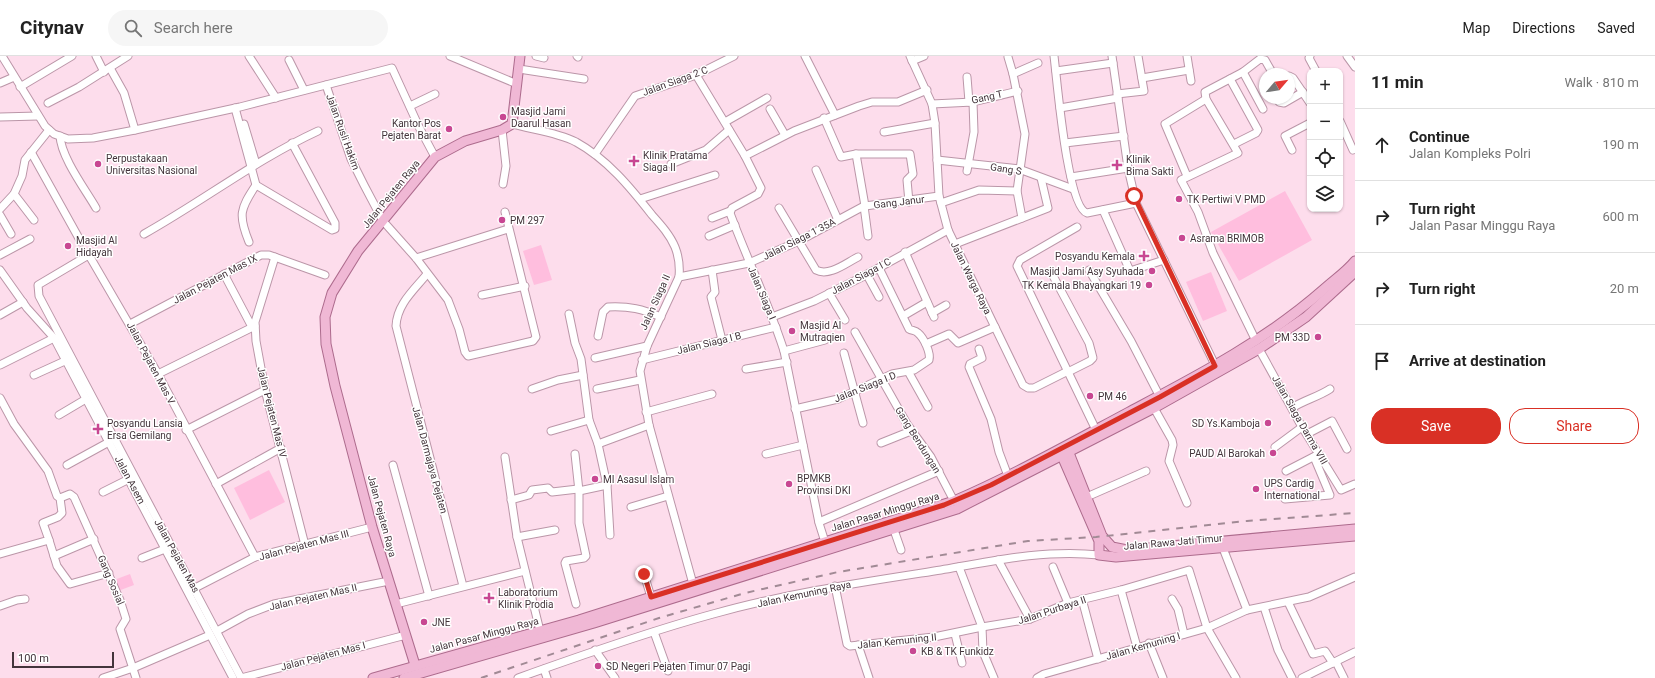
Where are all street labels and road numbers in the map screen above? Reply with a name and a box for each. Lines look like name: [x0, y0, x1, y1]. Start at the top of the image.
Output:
street label: Jalan Siaga 2 C: [641, 64, 710, 98]
street label: Gang T: [970, 88, 1004, 106]
street label: Jalan Rusli Hakim: [324, 93, 362, 172]
street label: Jalan Pejaten Raya: [360, 158, 422, 230]
street label: Gang S: [989, 161, 1023, 177]
street label: Gang Janur: [873, 193, 926, 211]
street label: Jalan Siaga 1 35A: [761, 216, 838, 262]
street label: Jalan Warga Raya: [949, 240, 993, 316]
street label: Jalan Pejaten Mas IX: [171, 252, 259, 306]
street label: Jalan Siaga I C: [829, 255, 893, 296]
street label: Jalan Siaga I: [746, 265, 778, 321]
street label: Jalan Siaga II: [638, 273, 672, 331]
street label: Jalan Pejaten Mas V: [125, 320, 178, 406]
street label: Jalan Siaga I B: [676, 330, 742, 356]
street label: Jalan Pejaten Mas IV: [255, 365, 289, 459]
street label: Jalan Siaga I D: [832, 370, 898, 404]
street label: Jalan Siaga Darma VIII: [1270, 374, 1330, 466]
street label: Jalan Darmajaya Pejaten: [410, 405, 450, 515]
street label: Gang Bendungan: [893, 405, 943, 475]
street label: Jalan Asem: [113, 454, 147, 506]
street label: Jalan Pejaten Raya: [366, 474, 398, 558]
street label: Jalan Pasar Minggu Raya: [830, 490, 940, 534]
street label: Jalan Pejaten Mas: [152, 517, 202, 595]
street label: Jalan Pejaten Mas III: [258, 528, 350, 562]
street label: Jalan Rawa Jati Timur: [1123, 532, 1223, 552]
street label: Gang Sosial: [96, 553, 126, 607]
street label: Jalan Kemuning Raya: [756, 579, 852, 609]
street label: Jalan Pejaten Mas II: [268, 582, 358, 612]
street label: Jalan Purbaya II: [1017, 594, 1087, 626]
street label: Jalan Pasar Minggu Raya: [428, 615, 540, 655]
street label: Jalan Kemuning I: [1105, 630, 1181, 662]
street label: Jalan Kemuning II: [857, 631, 937, 651]
street label: Jalan Pejaten Mas I: [279, 639, 367, 673]

